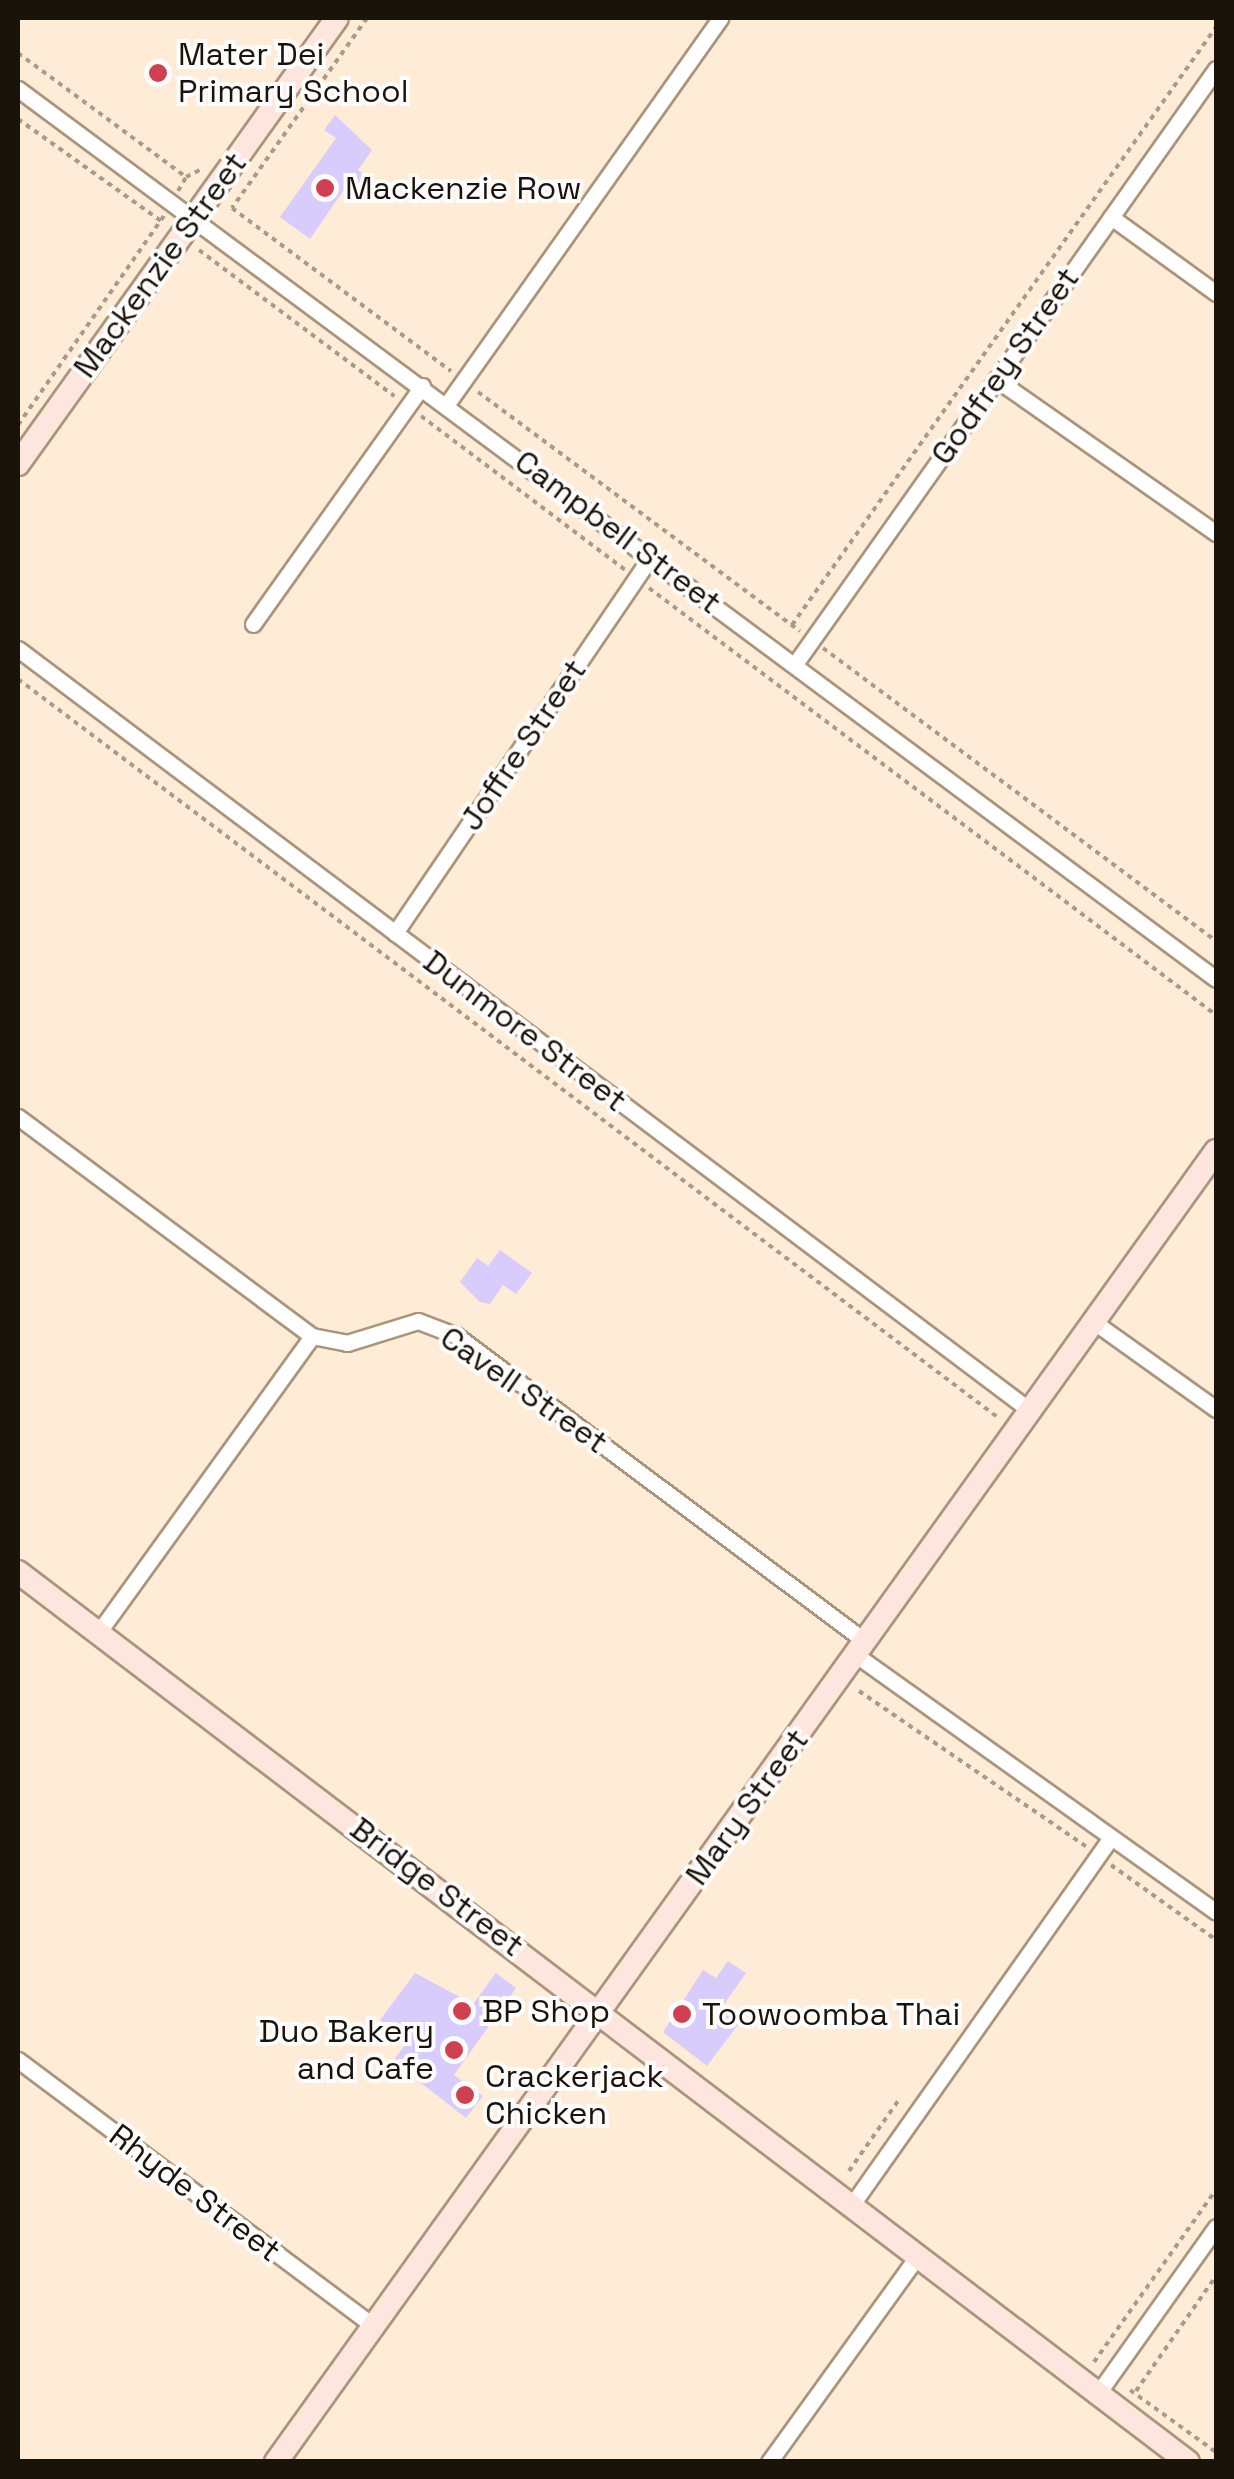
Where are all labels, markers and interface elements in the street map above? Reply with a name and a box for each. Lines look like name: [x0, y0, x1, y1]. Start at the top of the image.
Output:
place label: Mater Dei Primary School: [178, 36, 409, 111]
marker: Mater Dei Primary School: [147, 62, 169, 84]
street label: Mackenzie Street: [65, 145, 255, 385]
place label: Mackenzie Row: [345, 169, 582, 207]
marker: Mackenzie Row: [314, 177, 336, 199]
street label: Godfrey Street: [923, 260, 1087, 472]
street label: Campbell Street: [507, 442, 729, 622]
street label: Joffre Street: [452, 652, 594, 838]
street label: Dunmore Street: [416, 942, 634, 1120]
street label: Cavell Street: [433, 1318, 615, 1462]
street label: Mary Street: [677, 1721, 817, 1893]
street label: Bridge Street: [343, 1809, 531, 1965]
place label: BP Shop: [482, 1992, 610, 2030]
place label: Toowoomba Thai: [702, 1995, 961, 2033]
marker: BP Shop: [451, 2000, 473, 2022]
marker: Toowoomba Thai: [671, 2003, 693, 2025]
place label: Duo Bakery and Cafe: [259, 2013, 434, 2088]
marker: Duo Bakery and Cafe: [443, 2039, 465, 2061]
place label: Crackerjack Chicken: [485, 2058, 664, 2133]
marker: Crackerjack Chicken: [454, 2084, 476, 2106]
street label: Rhyde Street: [102, 2116, 288, 2270]

